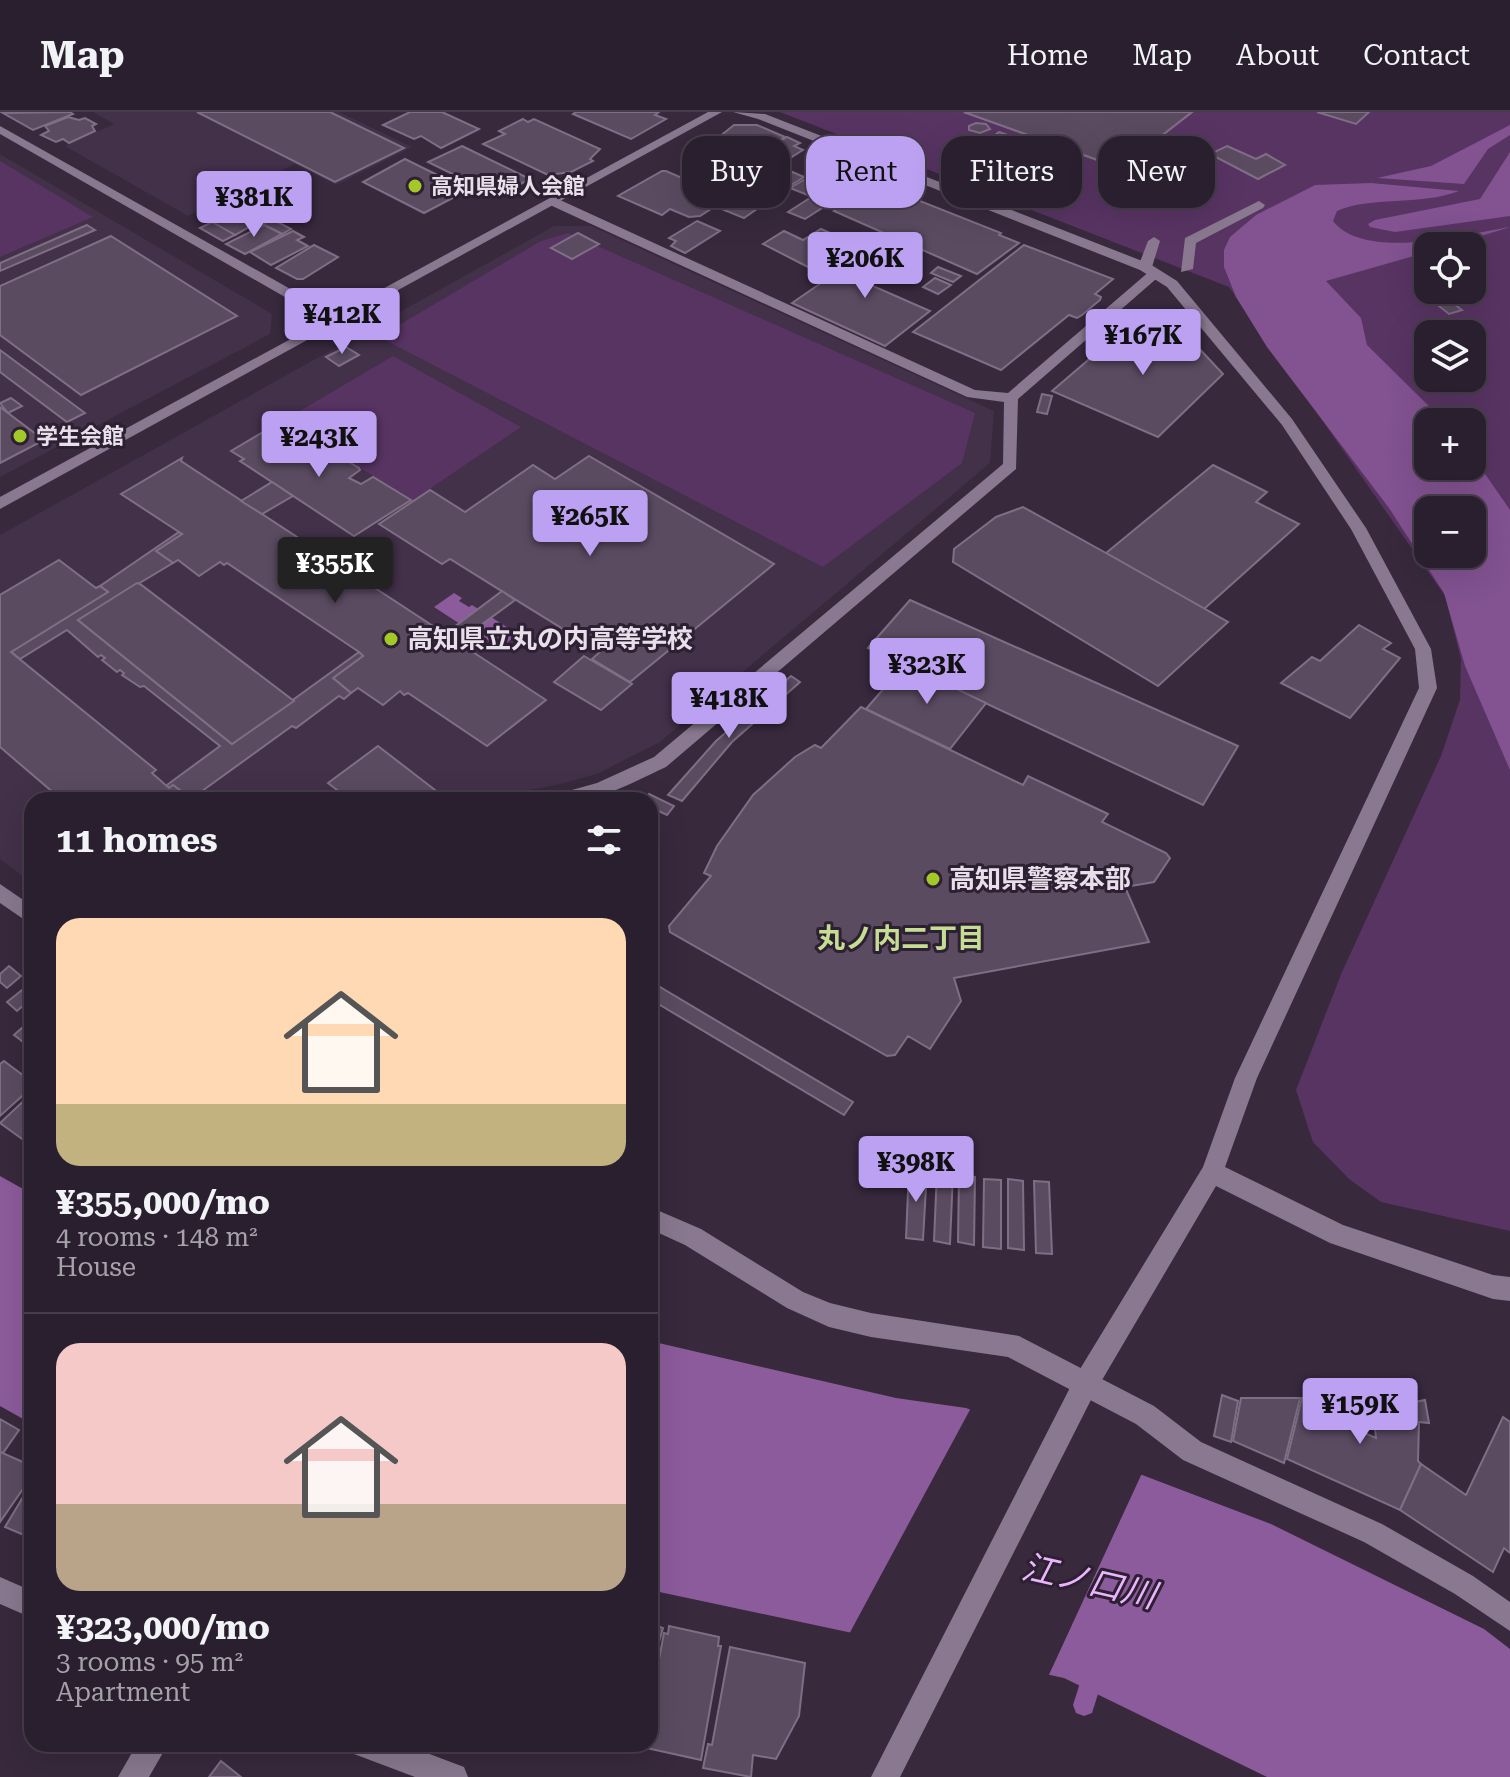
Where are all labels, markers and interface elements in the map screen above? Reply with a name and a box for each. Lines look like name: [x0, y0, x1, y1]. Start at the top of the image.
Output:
text: Map: [40, 33, 125, 77]
text: Home: [1007, 39, 1088, 72]
text: Map: [1132, 39, 1192, 72]
text: About: [1236, 39, 1319, 72]
text: Contact: [1363, 39, 1470, 72]
chip: Buy: [682, 136, 790, 208]
chip: Rent: [806, 136, 925, 208]
chip: Filters: [941, 136, 1082, 208]
chip: New: [1098, 136, 1215, 208]
pin: ¥381K: [198, 171, 310, 239]
place label: 高知県婦人会館: [431, 174, 585, 199]
marker: 高知県婦人会館: [406, 177, 424, 195]
text: ¥381K: [215, 182, 293, 212]
pin: ¥206K: [809, 232, 921, 300]
map controls: [1414, 232, 1486, 568]
button: locate: [1414, 232, 1486, 304]
text: ¥206K: [826, 243, 904, 273]
pin: ¥412K: [286, 288, 398, 356]
text: ¥412K: [303, 299, 381, 329]
pin: ¥167K: [1087, 309, 1199, 377]
text: ¥167K: [1104, 320, 1182, 350]
button: layers: [1414, 320, 1486, 392]
button: +: [1414, 408, 1486, 480]
pin: ¥243K: [263, 411, 375, 479]
text: ¥243K: [280, 422, 358, 452]
place label: 学生会館: [36, 424, 124, 449]
marker: 学生会館: [11, 427, 29, 445]
pin: ¥265K: [534, 490, 646, 558]
button: −: [1414, 496, 1486, 568]
text: ¥265K: [551, 501, 629, 531]
pin: ¥355K: [279, 537, 391, 605]
text: ¥355K: [296, 548, 374, 578]
place label: 高知県立丸の内高等学校: [407, 624, 693, 654]
marker: 高知県立丸の内高等学校: [382, 630, 400, 648]
pin: ¥323K: [871, 638, 983, 706]
text: ¥323K: [888, 649, 966, 679]
pin: ¥418K: [673, 672, 785, 740]
text: ¥418K: [690, 683, 768, 713]
icon: filters: [582, 818, 626, 862]
text: 11 homes: [56, 820, 218, 860]
place label: 高知県警察本部: [949, 864, 1131, 894]
marker: 高知県警察本部: [924, 870, 942, 888]
district label: 丸ノ内二丁目: [817, 922, 985, 955]
icon: home: [269, 970, 413, 1114]
pin: ¥398K: [860, 1136, 972, 1204]
text: ¥398K: [877, 1147, 955, 1177]
text: ¥355,000/mo: [56, 1182, 270, 1222]
text: 4 rooms · 148 m²: [56, 1222, 258, 1252]
text: House: [56, 1252, 136, 1282]
pin: ¥159K: [1304, 1378, 1416, 1446]
text: ¥159K: [1321, 1389, 1399, 1419]
icon: home: [269, 1395, 413, 1539]
water label: 江ノ口川: [1018, 1546, 1163, 1616]
text: ¥323,000/mo: [56, 1607, 270, 1647]
text: 3 rooms · 95 m²: [56, 1647, 243, 1677]
text: Apartment: [56, 1677, 190, 1707]

